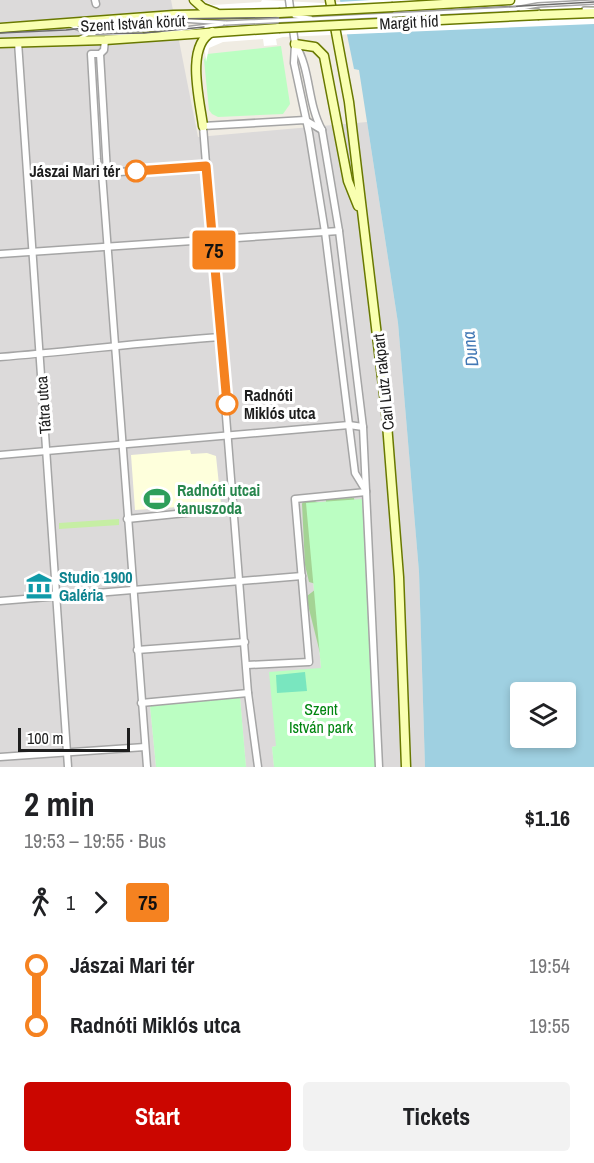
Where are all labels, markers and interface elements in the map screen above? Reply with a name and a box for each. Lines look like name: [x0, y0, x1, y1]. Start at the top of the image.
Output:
street label: Szent István körút: [80, 9, 186, 37]
street label: Margit híd: [379, 9, 439, 35]
place label: Jászai Mari tér: [30, 160, 121, 182]
marker: Jászai Mari tér: [125, 160, 147, 182]
line badge: 75: [187, 230, 241, 270]
text: 75: [204, 236, 224, 265]
water label: Duna: [455, 330, 485, 368]
street label: Carl Lutz rakpart: [367, 332, 399, 431]
street label: Tátra utca: [30, 375, 56, 435]
place label: Radnóti Miklós utca: [244, 384, 316, 424]
marker: Radnóti Miklós utca: [216, 393, 238, 415]
place label: Radnóti utcai tanuszoda: [177, 479, 260, 519]
sports icon: Radnóti utcai tanuszoda: [142, 484, 172, 514]
place label: Studio 1900 Galéria: [59, 566, 133, 606]
museum icon: Studio 1900 Galéria: [24, 571, 54, 601]
map controls: [510, 682, 576, 748]
button: layers: [510, 682, 576, 748]
park label: Szent István park: [289, 698, 354, 738]
scale bar: [18, 725, 130, 752]
text: 100 m: [27, 727, 63, 749]
text: 2 min: [24, 782, 95, 826]
text: $1.16: [525, 803, 570, 833]
text: 19:53 – 19:55 · Bus: [24, 827, 166, 854]
icon: walk: [24, 886, 57, 919]
icon: forward: [84, 886, 117, 919]
text: 75: [138, 888, 157, 917]
text: 1: [66, 889, 75, 916]
text: Jászai Mari tér: [70, 950, 194, 980]
text: 19:54: [529, 952, 570, 979]
text: Radnóti Miklós utca: [70, 1010, 240, 1040]
text: 19:55: [529, 1012, 570, 1039]
button: Start: [24, 1082, 291, 1151]
button: Tickets: [303, 1082, 570, 1151]

